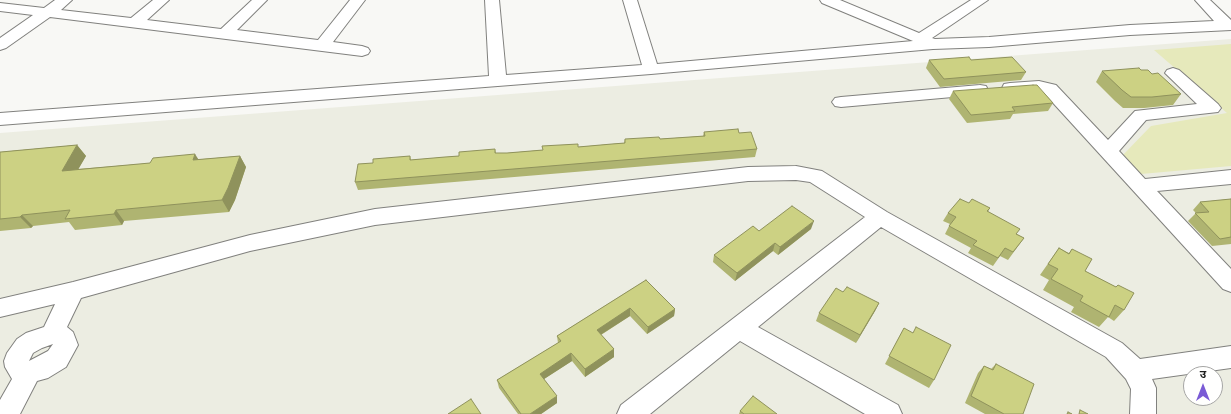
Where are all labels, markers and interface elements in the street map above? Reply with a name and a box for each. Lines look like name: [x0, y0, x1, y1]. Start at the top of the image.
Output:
north arrow: [1183, 366, 1223, 406]
text: उ: [1200, 368, 1206, 382]

